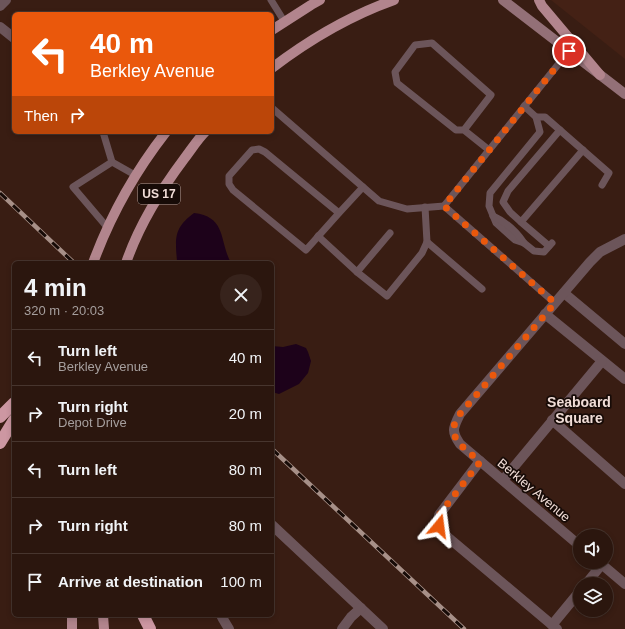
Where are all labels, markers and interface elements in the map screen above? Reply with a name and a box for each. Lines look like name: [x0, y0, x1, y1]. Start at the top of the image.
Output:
icon: left: [24, 28, 76, 80]
text: 40 m: [90, 28, 154, 59]
pin: [552, 34, 586, 68]
icon: arrive: [558, 40, 580, 62]
text: Berkley Avenue: [90, 61, 215, 81]
icon: right: [66, 104, 88, 126]
text: Then: [24, 107, 58, 124]
road number: US 17: [138, 184, 180, 204]
text: 4 min: [24, 274, 87, 301]
button: close: [220, 274, 262, 316]
text: 320 m · 20:03: [24, 303, 104, 318]
text: Turn left: [58, 342, 117, 359]
icon: left: [24, 347, 46, 369]
text: 40 m: [229, 349, 262, 366]
text: Berkley Avenue: [58, 359, 148, 374]
district label: Seaboard Square: [547, 394, 611, 426]
text: Turn right: [58, 398, 128, 415]
icon: right: [24, 403, 46, 425]
text: 20 m: [229, 405, 262, 422]
text: Depot Drive: [58, 415, 127, 430]
street label: Berkley Avenue: [495, 455, 573, 525]
icon: left: [24, 459, 46, 481]
text: Turn left: [58, 461, 117, 478]
text: 80 m: [229, 461, 262, 478]
position arrow: [418, 505, 460, 547]
icon: right: [24, 515, 46, 537]
text: Turn right: [58, 517, 128, 534]
text: 80 m: [229, 517, 262, 534]
map controls: [573, 529, 613, 617]
button: sound: [573, 529, 613, 569]
icon: arrive: [24, 571, 46, 593]
text: Arrive at destination: [58, 573, 203, 590]
text: 100 m: [220, 573, 262, 590]
button: layers: [573, 577, 613, 617]

